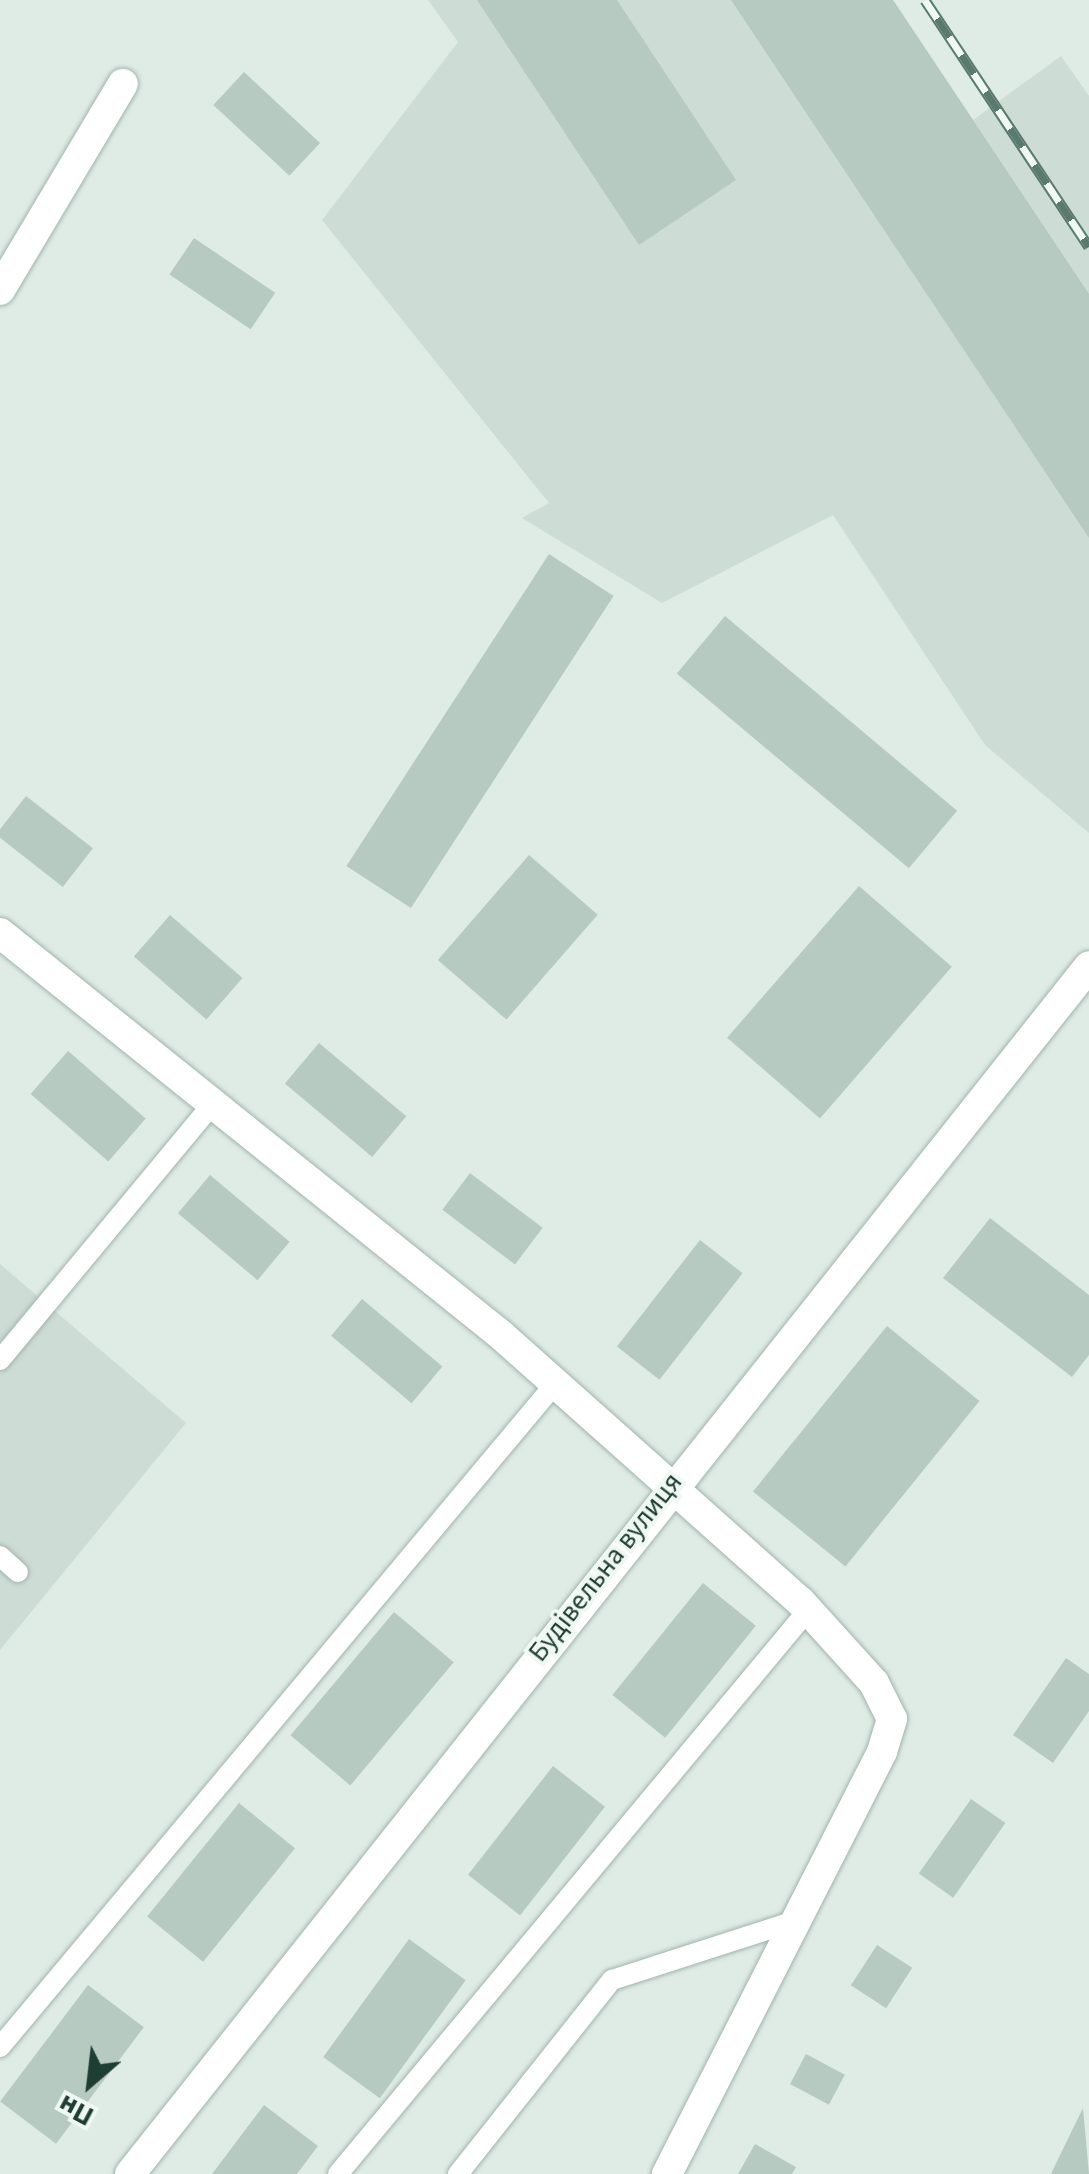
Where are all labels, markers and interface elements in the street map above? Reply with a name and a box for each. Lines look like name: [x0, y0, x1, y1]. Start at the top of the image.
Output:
street label: Будівельна вулиця: [521, 1466, 689, 1668]
north arrow: [40, 2034, 140, 2134]
text: Пн: [51, 2085, 101, 2136]

